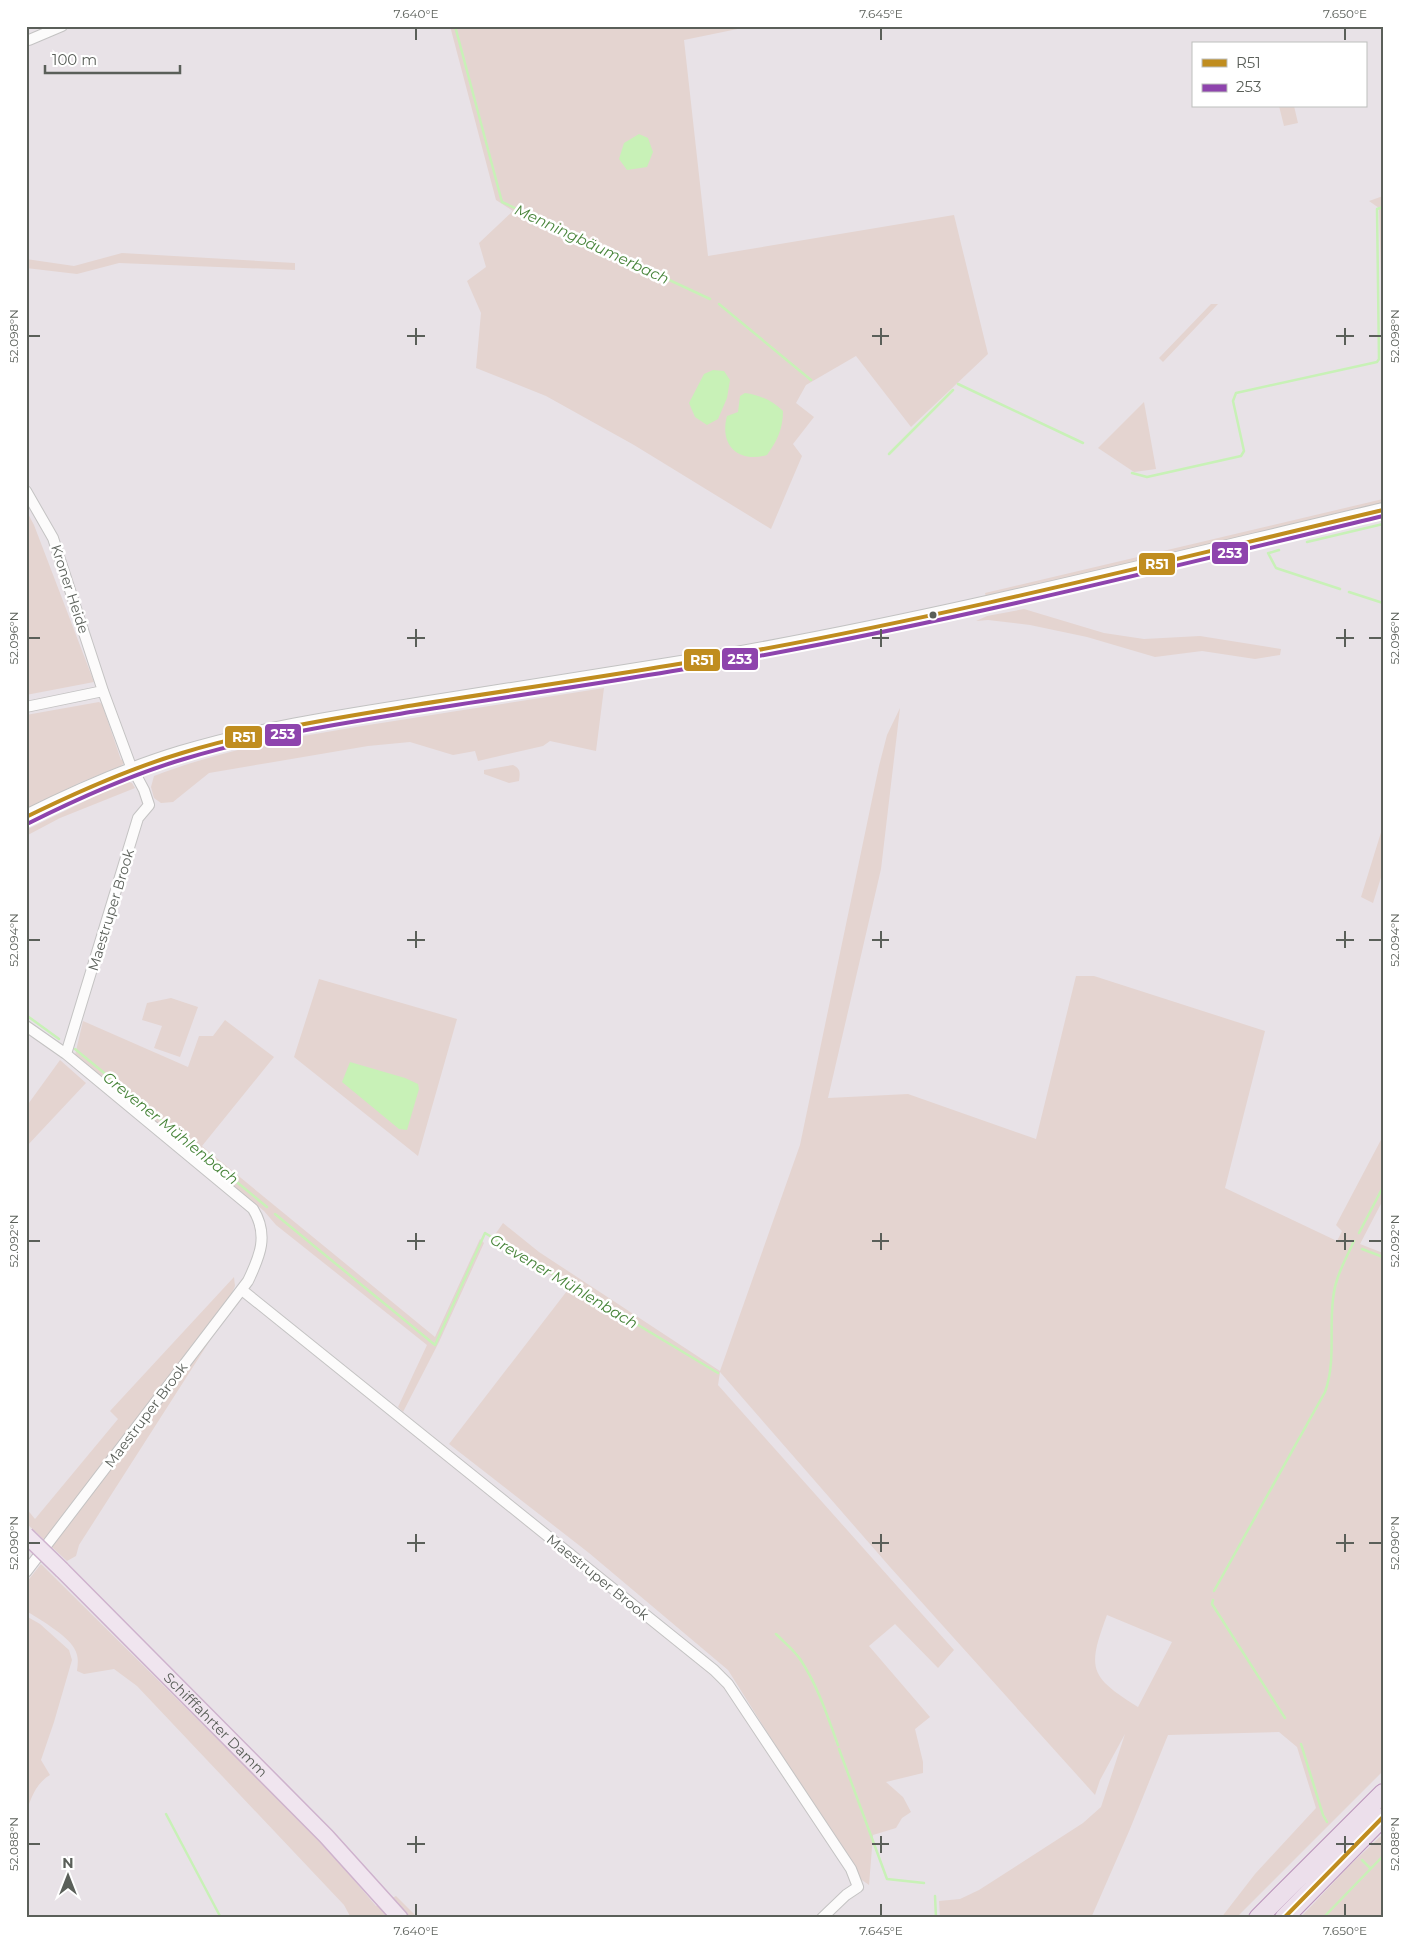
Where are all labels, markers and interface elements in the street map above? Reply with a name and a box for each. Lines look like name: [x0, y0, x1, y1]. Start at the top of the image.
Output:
text: 7.640°E: [393, 6, 439, 21]
text: 7.645°E: [859, 6, 903, 21]
text: 7.650°E: [1323, 6, 1367, 21]
scale bar: [45, 42, 180, 74]
legend: [1192, 42, 1366, 108]
text: 100 m: [52, 50, 97, 69]
text: R51: [1236, 53, 1261, 72]
text: 253: [1236, 77, 1261, 96]
water label: Menningbäumerbach: [512, 200, 672, 288]
text: 52.098°N: [6, 309, 21, 363]
text: 52.098°N: [1387, 309, 1402, 363]
line badge: 253: [1211, 541, 1249, 565]
street label: Kroner Heide: [47, 542, 93, 636]
text: 253: [1218, 544, 1242, 562]
line badge: R51: [1138, 552, 1176, 576]
text: R51: [1145, 555, 1169, 573]
unlabelled marker: [928, 610, 938, 620]
text: 52.096°N: [6, 611, 21, 665]
text: 52.096°N: [1387, 611, 1402, 665]
line badge: 253: [721, 647, 759, 671]
line badge: R51: [683, 648, 721, 672]
text: 253: [728, 650, 752, 668]
text: R51: [690, 651, 714, 669]
line badge: 253: [264, 723, 302, 747]
line badge: R51: [224, 725, 263, 749]
text: 253: [271, 725, 295, 743]
text: R51: [232, 728, 256, 746]
street label: Maestruper Brook: [84, 846, 138, 973]
text: 52.094°N: [6, 913, 21, 967]
text: 52.094°N: [1387, 913, 1402, 967]
water label: Grevener Mühlenbach: [99, 1067, 243, 1189]
text: 52.092°N: [6, 1215, 21, 1267]
text: 52.092°N: [1387, 1215, 1402, 1267]
water label: Grevener Mühlenbach: [487, 1229, 641, 1333]
street label: Maestruper Brook: [101, 1358, 192, 1471]
text: 52.090°N: [6, 1516, 21, 1570]
text: 52.090°N: [1387, 1516, 1402, 1570]
street label: Maestruper Brook: [543, 1530, 653, 1624]
street label: Schifffahrter Damm: [160, 1669, 271, 1781]
text: 52.088°N: [6, 1817, 21, 1871]
text: 52.088°N: [1387, 1817, 1402, 1871]
north arrow: [42, 1852, 92, 1902]
text: N: [62, 1854, 74, 1872]
text: 7.640°E: [393, 1923, 439, 1938]
text: 7.645°E: [859, 1923, 903, 1938]
text: 7.650°E: [1323, 1923, 1367, 1938]

